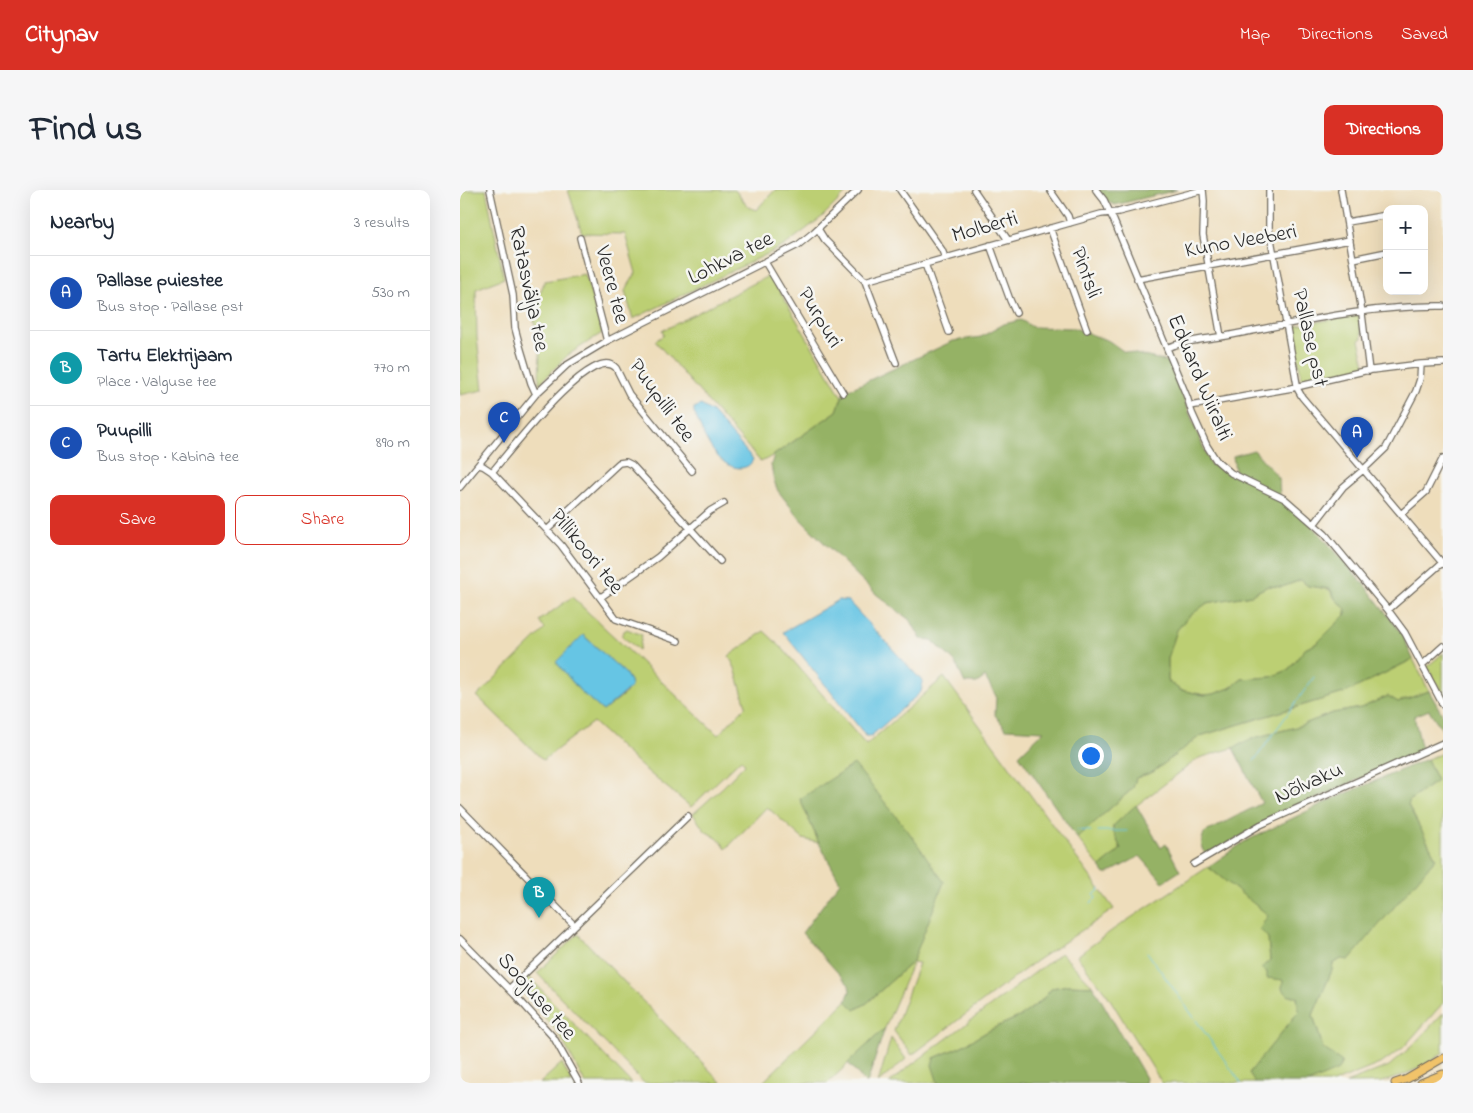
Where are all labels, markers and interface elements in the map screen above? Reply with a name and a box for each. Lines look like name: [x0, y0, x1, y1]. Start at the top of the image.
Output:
text: Citynav: [25, 18, 98, 53]
text: Map: [1240, 22, 1270, 48]
text: Directions: [1298, 22, 1373, 48]
text: Saved: [1401, 22, 1448, 48]
text: Find us: [30, 105, 142, 156]
button: Directions: [1324, 105, 1443, 155]
street label: Molberti: [948, 203, 1022, 253]
map controls: [1383, 205, 1428, 295]
button: +: [1383, 205, 1428, 250]
text: Nearby: [50, 208, 114, 238]
text: 3 results: [354, 211, 410, 235]
street label: Kuno Veeberi: [1182, 216, 1300, 268]
street label: Ratasvälja tee: [499, 224, 557, 354]
street label: Lohkva tee: [683, 224, 779, 294]
street label: Veere tee: [585, 242, 637, 328]
street label: Pintsli: [1061, 243, 1109, 303]
button: −: [1383, 250, 1428, 295]
text: Pallase puiestee: [97, 268, 223, 295]
text: A: [61, 281, 71, 305]
text: 530 m: [371, 281, 410, 305]
street label: Purpuri: [788, 281, 850, 355]
street label: Pallase pst: [1282, 286, 1336, 391]
text: Bus stop · Pallase pst: [97, 295, 243, 319]
street label: Eduard Wiiralti: [1158, 310, 1240, 446]
text: Tartu Elektrijaam: [97, 343, 232, 370]
street label: Puupilli tee: [620, 353, 702, 449]
text: B: [61, 356, 71, 380]
text: 770 m: [373, 356, 410, 380]
text: Place · Valguse tee: [97, 370, 217, 394]
pin: C: [488, 402, 520, 443]
pin: A: [1341, 417, 1373, 458]
text: Puupilli: [97, 418, 152, 445]
text: C: [62, 431, 70, 455]
text: 890 m: [376, 431, 410, 455]
text: Bus stop · Kabina tee: [97, 445, 239, 469]
button: Save: [50, 495, 225, 545]
button: Share: [235, 495, 410, 545]
street label: Pillikoori tee: [541, 502, 631, 602]
your location: [1078, 743, 1104, 769]
street label: Nõlvaku: [1270, 755, 1348, 813]
pin: B: [523, 877, 555, 918]
street label: Soojuse tee: [489, 946, 583, 1048]

